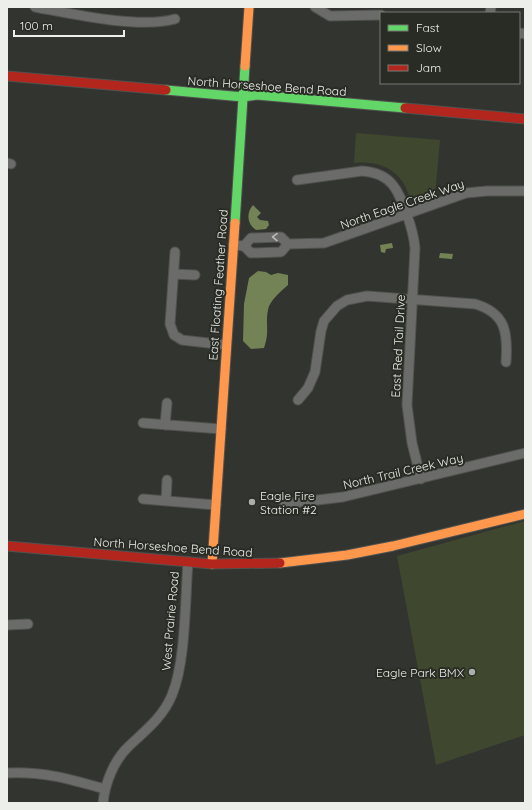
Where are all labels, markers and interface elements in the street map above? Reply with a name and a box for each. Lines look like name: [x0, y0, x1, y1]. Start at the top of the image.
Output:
scale bar: [14, 12, 124, 38]
legend: [380, 12, 520, 84]
text: 100 m: [20, 18, 53, 33]
text: Fast: [416, 20, 440, 35]
text: Slow: [416, 40, 442, 55]
text: Jam: [416, 60, 441, 75]
street label: North Horseshoe Bend Road: [187, 73, 347, 99]
street label: North Eagle Creek Way: [338, 176, 466, 232]
street label: East Floating Feather Road: [205, 209, 231, 361]
one-way arrow: [272, 233, 278, 241]
street label: East Red Tail Drive: [388, 294, 408, 398]
street label: North Trail Creek Way: [342, 450, 464, 492]
place label: Eagle Fire Station #2: [260, 488, 317, 517]
marker: Eagle Fire Station #2: [247, 497, 257, 507]
street label: North Horseshoe Bend Road: [93, 534, 253, 560]
street label: West Prairie Road: [158, 571, 182, 671]
place label: Eagle Park BMX: [376, 665, 464, 680]
marker: Eagle Park BMX: [467, 667, 477, 677]

